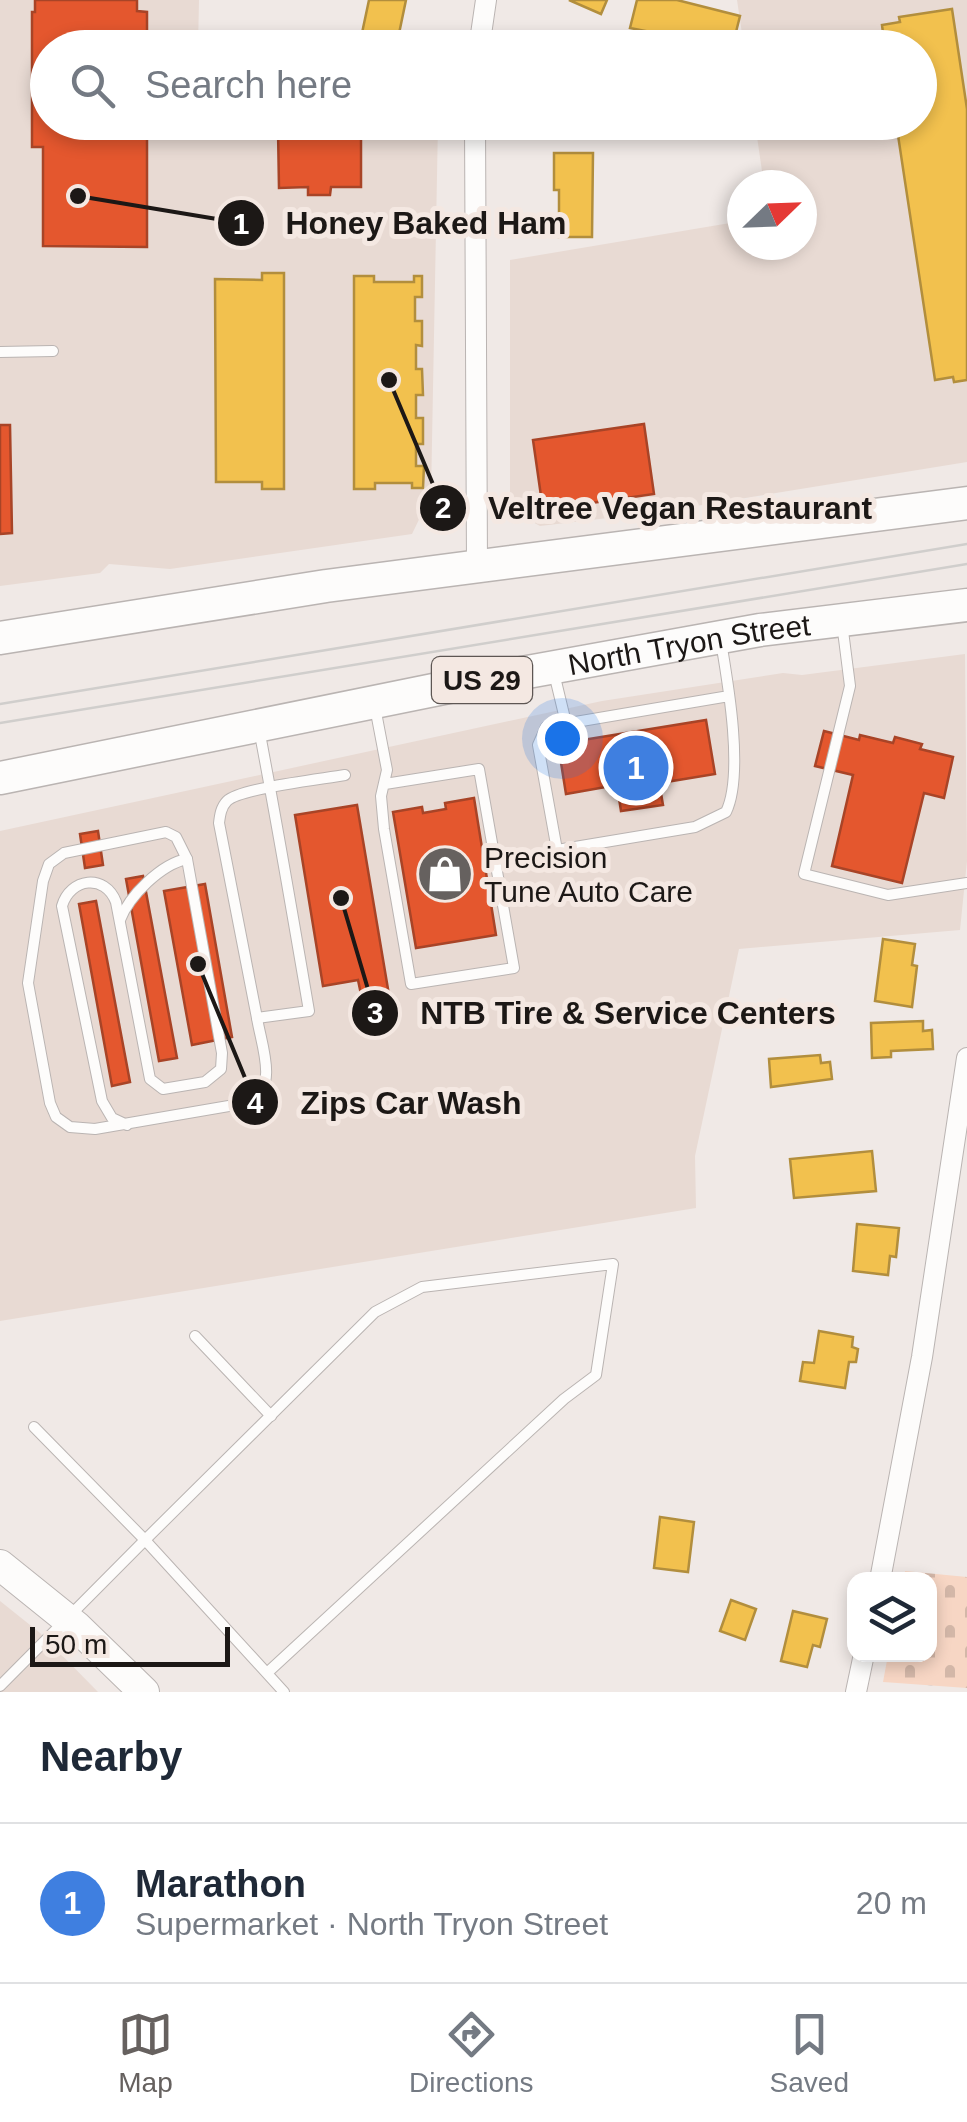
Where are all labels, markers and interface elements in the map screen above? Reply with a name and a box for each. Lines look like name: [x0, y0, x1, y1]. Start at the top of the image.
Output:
search box: [30, 30, 937, 140]
icon: search: [65, 58, 120, 113]
text: Search here: [145, 64, 352, 106]
north arrow: [727, 170, 817, 260]
callout: Honey Baked Ham: [216, 192, 587, 254]
text: Honey Baked Ham: [286, 205, 566, 241]
text: 1: [233, 207, 249, 240]
callout: Veltree Vegan Restaurant: [418, 477, 892, 539]
text: Veltree Vegan Restaurant: [488, 490, 872, 526]
text: 2: [435, 491, 451, 524]
street label: North Tryon Street: [565, 608, 813, 681]
road number: US 29: [432, 657, 532, 703]
your location: [537, 713, 588, 764]
pin: 1: [604, 730, 668, 806]
place label: Precision Tune Auto Care: [484, 841, 693, 908]
shop icon: Precision Tune Auto Care: [415, 844, 475, 904]
callout: NTB Tire & Service Centers: [350, 982, 856, 1044]
text: NTB Tire & Service Centers: [420, 995, 836, 1031]
text: 3: [367, 996, 383, 1029]
callout: Zips Car Wash: [230, 1071, 541, 1133]
text: Zips Car Wash: [300, 1085, 522, 1121]
text: 4: [247, 1086, 264, 1119]
map controls: [847, 1572, 937, 1662]
button: layers: [847, 1572, 937, 1662]
scale bar: [30, 1622, 230, 1666]
text: 50 m: [45, 1629, 107, 1660]
text: Nearby: [40, 1733, 182, 1780]
text: Marathon: [135, 1863, 306, 1905]
text: 1: [64, 1885, 81, 1921]
text: 20 m: [856, 1885, 927, 1921]
text: Supermarket · North Tryon Street: [135, 1906, 608, 1942]
tab: Map: [118, 2007, 173, 2099]
tab: Directions: [409, 2007, 534, 2099]
tab: Saved: [770, 2007, 849, 2099]

